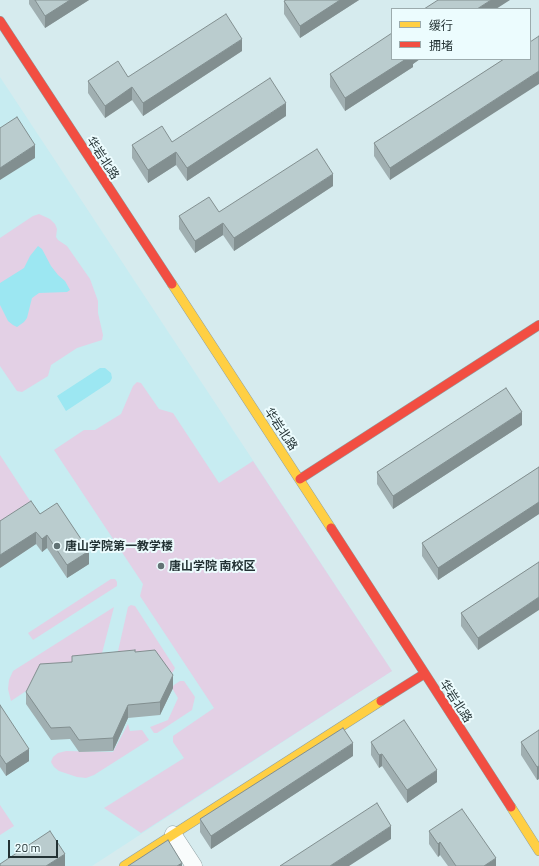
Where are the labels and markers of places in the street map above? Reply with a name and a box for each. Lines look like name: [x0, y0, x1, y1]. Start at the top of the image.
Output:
place label: 唐山学院第一教学楼: [65, 539, 173, 553]
marker: 唐山学院第一教学楼: [52, 541, 62, 551]
place label: 唐山学院 南校区: [169, 559, 255, 573]
marker: 唐山学院 南校区: [156, 561, 166, 571]

